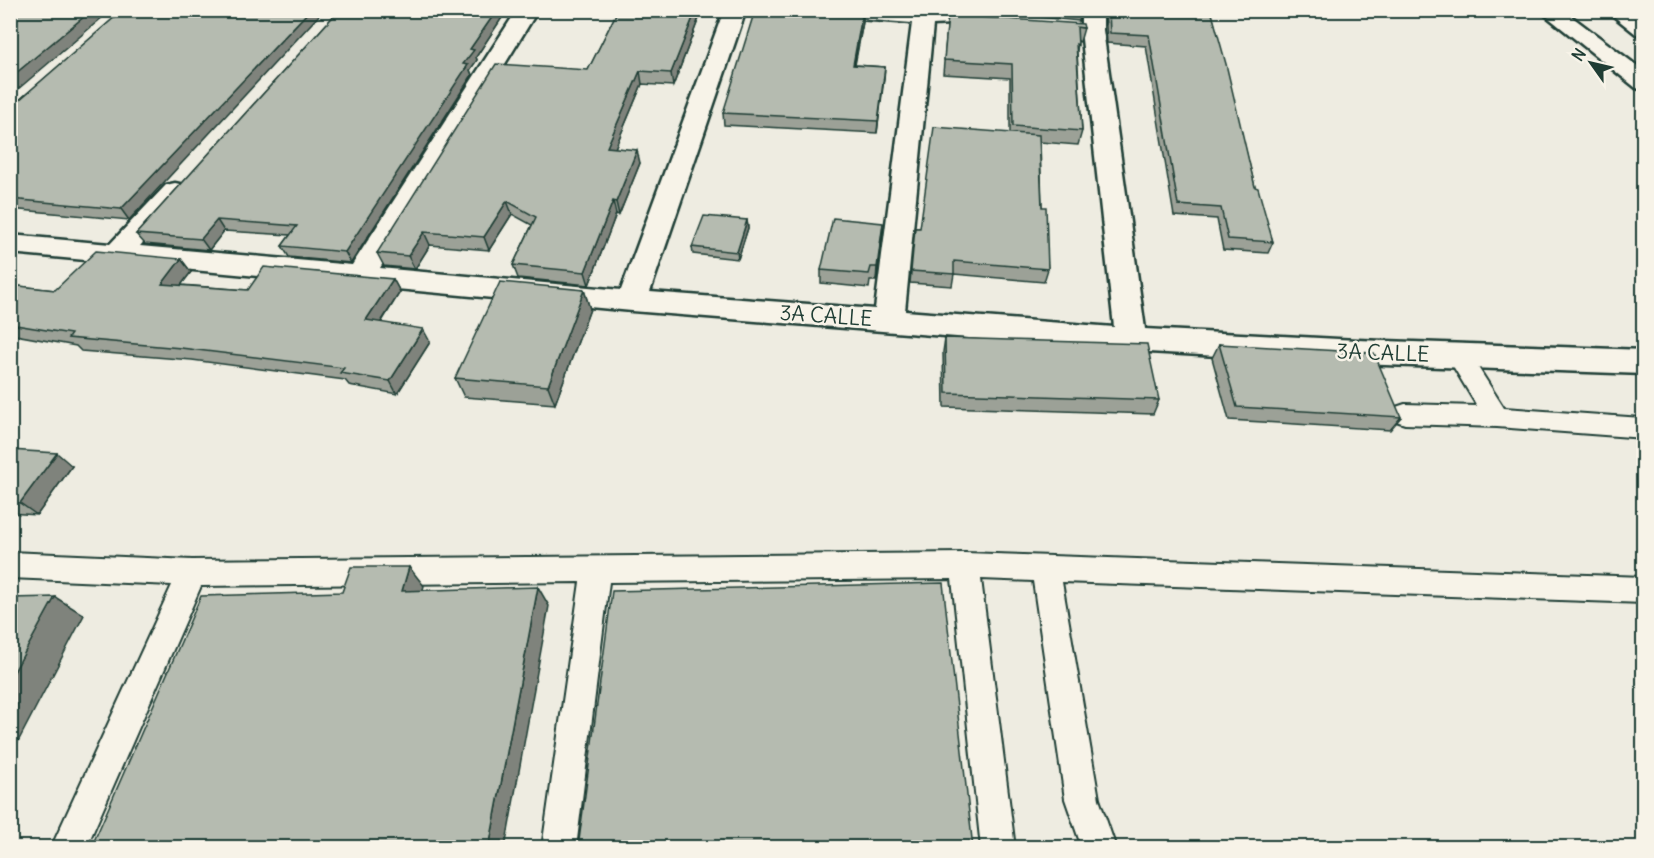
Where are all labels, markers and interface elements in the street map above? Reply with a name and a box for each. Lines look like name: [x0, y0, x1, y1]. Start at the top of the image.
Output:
north arrow: [1561, 33, 1621, 93]
text: N: [1567, 44, 1590, 65]
street label: 3A CALLE: [779, 299, 873, 332]
street label: 3A CALLE: [1336, 337, 1430, 368]

